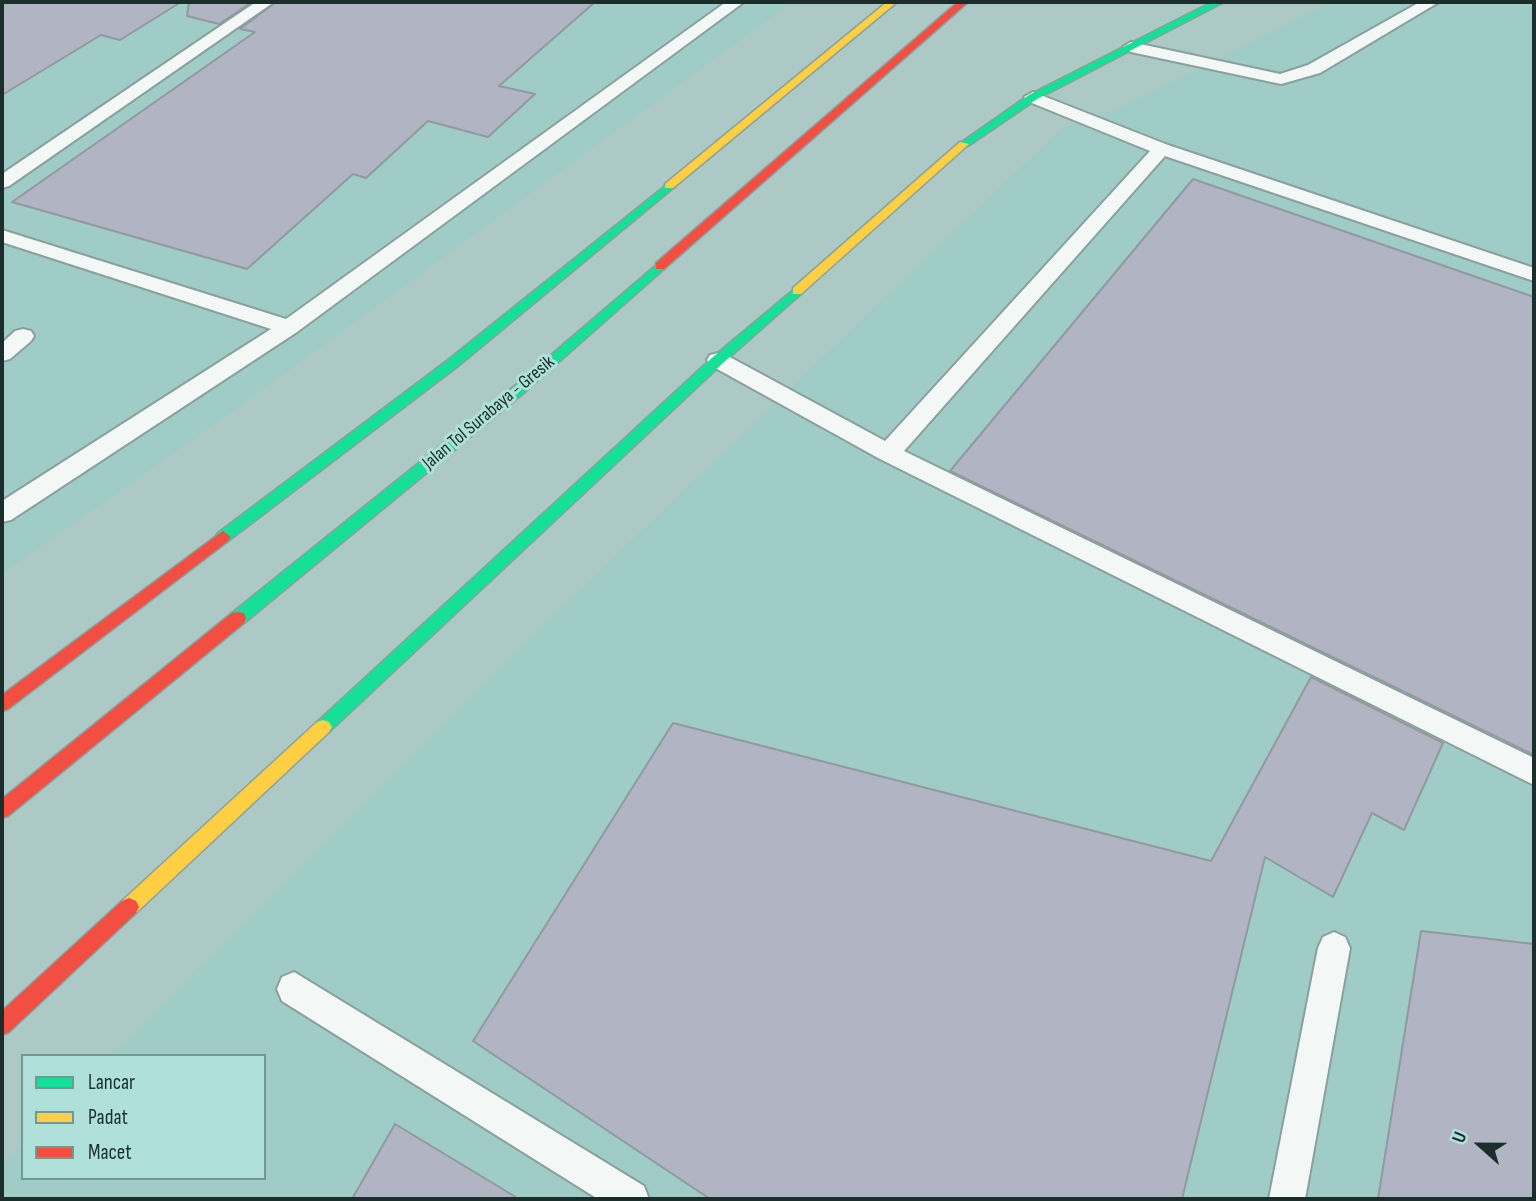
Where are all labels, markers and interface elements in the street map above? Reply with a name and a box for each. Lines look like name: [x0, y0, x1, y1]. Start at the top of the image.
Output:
street label: Jalan Tol Surabaya - Gresik: [418, 351, 560, 475]
legend: [21, 1054, 266, 1180]
text: Lancar: [88, 1070, 135, 1095]
text: Padat: [88, 1105, 128, 1130]
north arrow: [1445, 1110, 1515, 1180]
text: U: [1447, 1129, 1472, 1146]
text: Macet: [88, 1140, 132, 1165]

